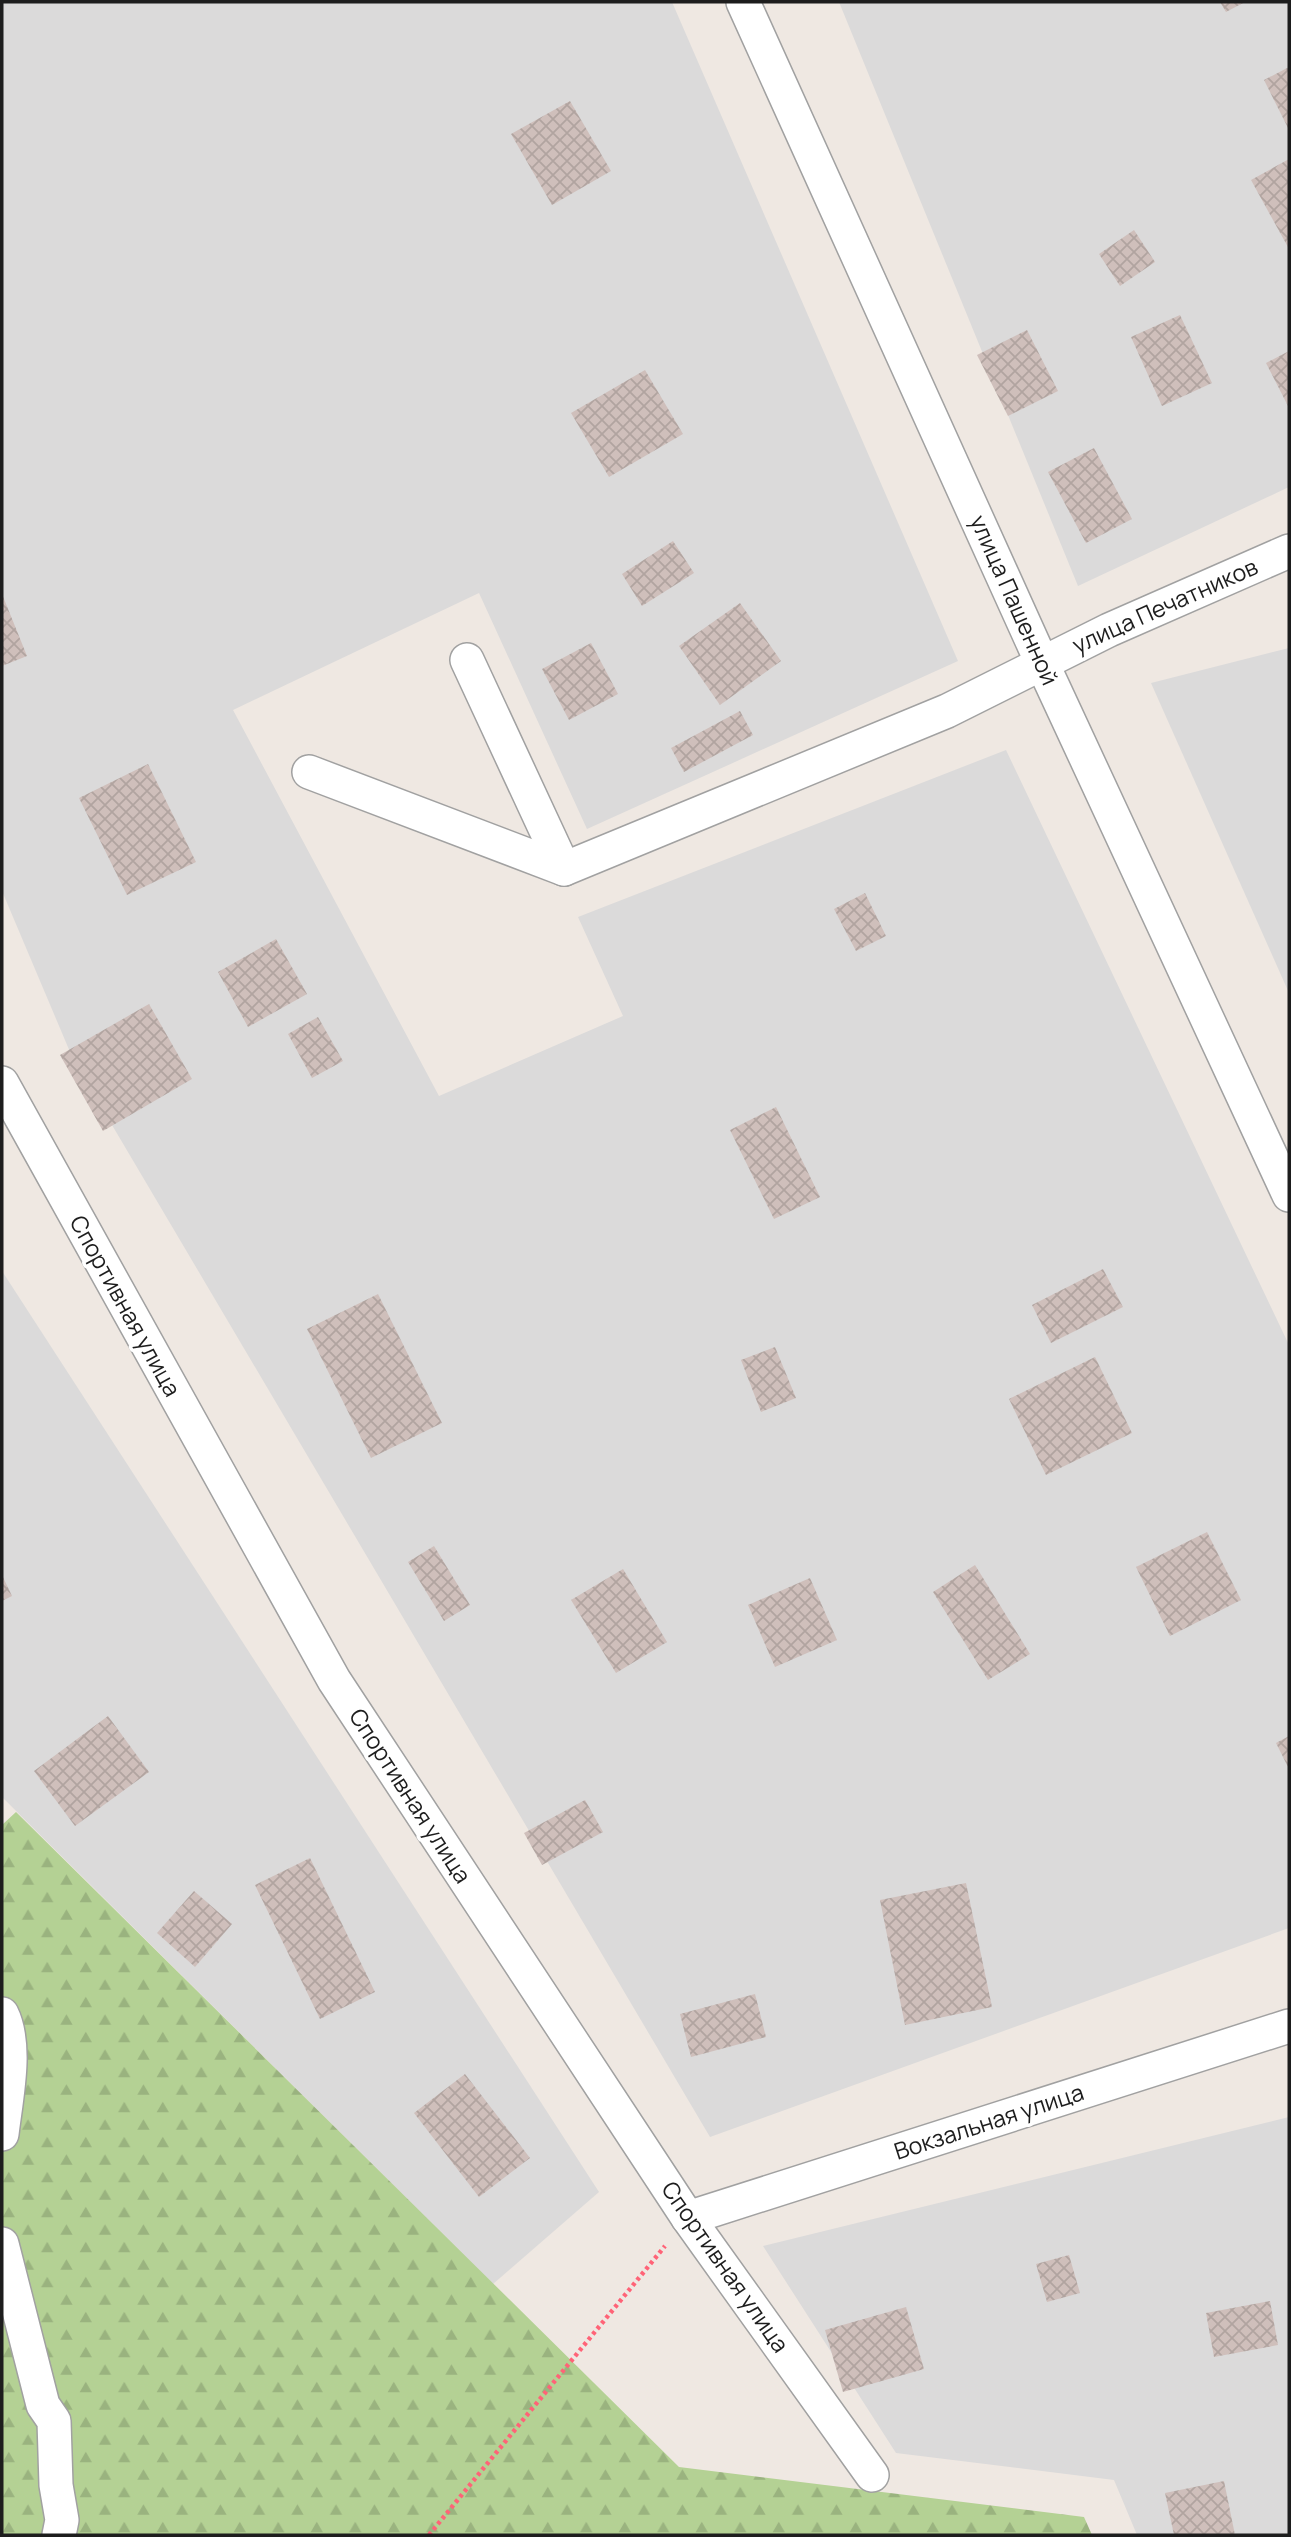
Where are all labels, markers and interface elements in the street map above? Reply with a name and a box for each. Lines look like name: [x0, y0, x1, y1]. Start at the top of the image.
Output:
street label: улица Пашенной: [963, 509, 1067, 690]
street label: улица Печатников: [1067, 550, 1262, 660]
street label: Спортивная улица: [63, 1209, 189, 1402]
street label: Спортивная улица: [342, 1702, 479, 1889]
street label: Вокзальная улица: [890, 2075, 1087, 2167]
street label: Спортивная улица: [655, 2174, 797, 2359]

